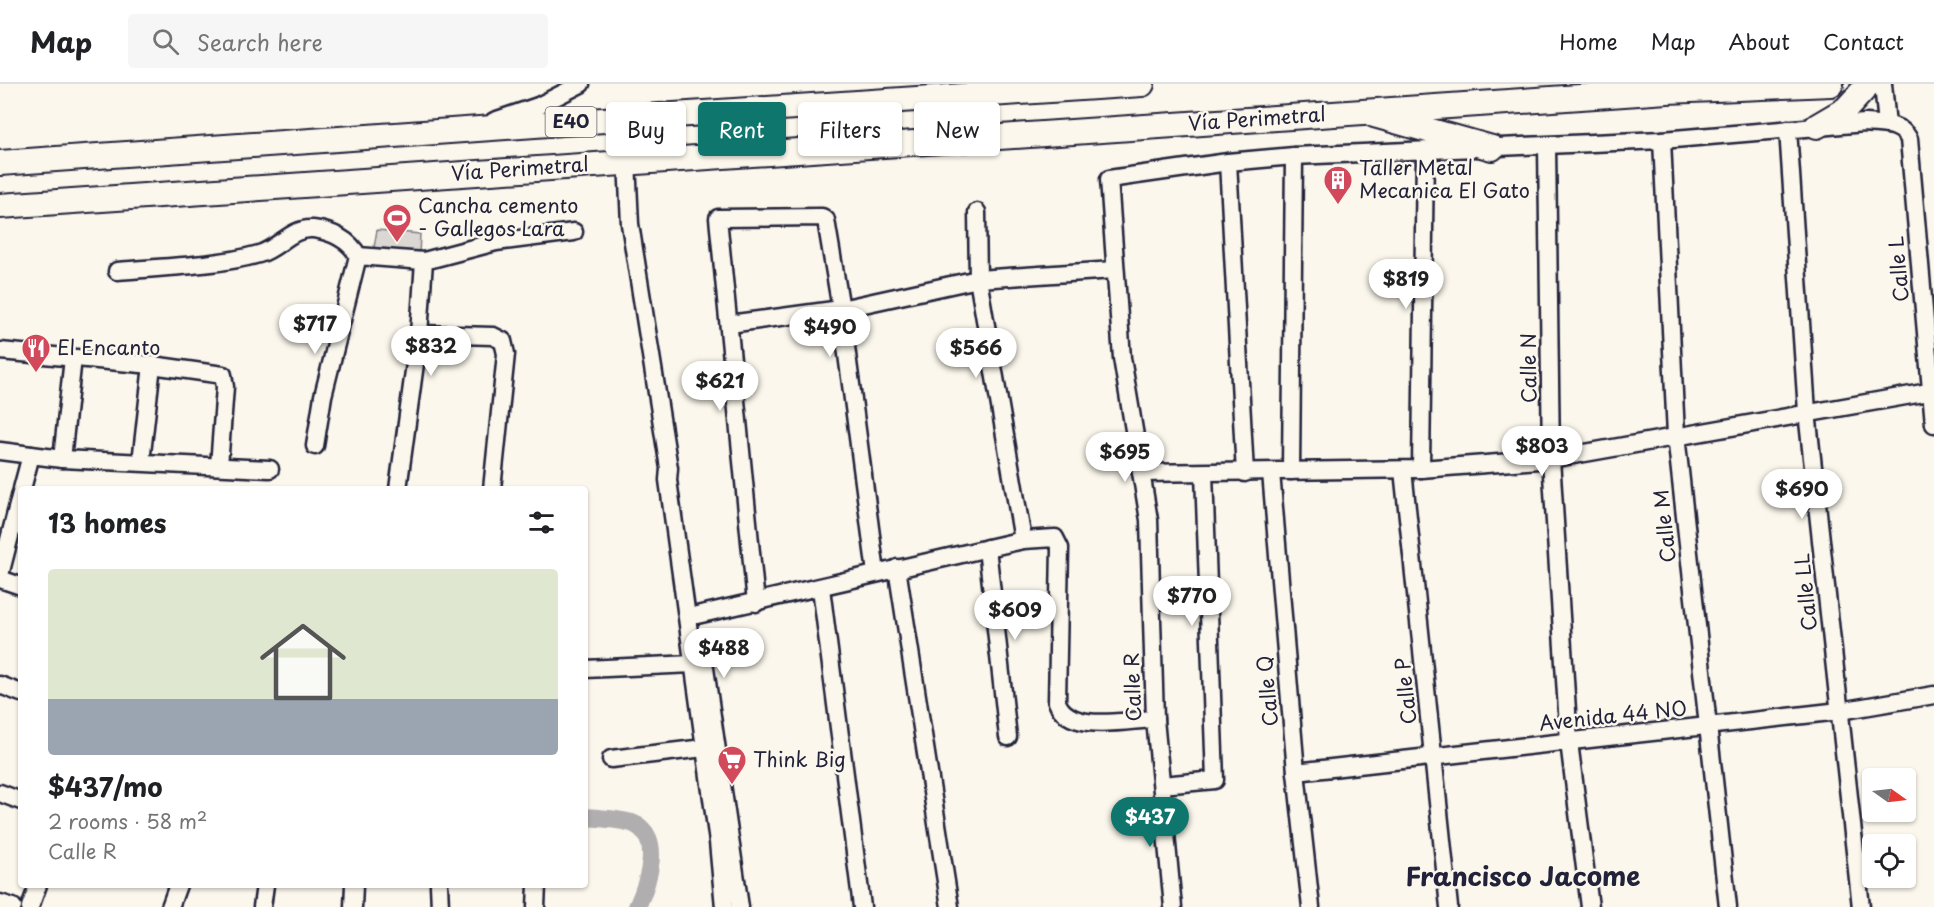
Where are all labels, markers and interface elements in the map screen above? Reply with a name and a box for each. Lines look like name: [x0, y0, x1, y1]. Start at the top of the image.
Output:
search box: [128, 14, 548, 68]
text: Map: [30, 20, 92, 63]
icon: search: [149, 25, 182, 58]
text: Search here: [197, 25, 323, 58]
text: Home: [1559, 25, 1618, 57]
text: Map: [1651, 25, 1696, 57]
text: About: [1729, 25, 1790, 57]
text: Contact: [1823, 25, 1904, 57]
street label: Vía Perimetral: [1187, 98, 1327, 138]
chip: Buy: [606, 102, 686, 156]
chip: Rent: [698, 102, 786, 156]
chip: Filters: [798, 102, 902, 156]
chip: New: [914, 102, 1000, 156]
road number: E40: [546, 107, 596, 137]
street label: Vía Perimetral: [450, 148, 590, 188]
place label: Taller Metal Mecanica El Gato: [1359, 152, 1530, 205]
building icon: Taller Metal Mecanica El Gato: [1322, 164, 1354, 206]
place label: Cancha cemento - Gallegos Lara: [418, 190, 578, 243]
sports icon: Cancha cemento - Gallegos Lara: [381, 202, 413, 244]
street label: Calle L: [1880, 235, 1916, 303]
pin: $819: [1370, 259, 1442, 310]
text: $819: [1383, 263, 1429, 293]
pin: $717: [279, 304, 351, 355]
pin: $490: [794, 307, 866, 358]
text: $717: [293, 308, 337, 338]
text: $490: [803, 311, 857, 341]
pin: $832: [395, 326, 467, 377]
pin: $566: [940, 328, 1012, 379]
text: $832: [405, 330, 457, 360]
restaurant icon: El Encanto: [20, 332, 52, 374]
place label: El Encanto: [57, 332, 160, 362]
text: $566: [950, 332, 1002, 362]
street label: Calle N: [1512, 333, 1544, 403]
pin: $621: [684, 361, 756, 412]
text: $621: [695, 365, 745, 395]
pin: $803: [1506, 426, 1578, 477]
text: $803: [1515, 430, 1569, 460]
pin: $695: [1089, 432, 1161, 483]
text: $695: [1099, 436, 1151, 466]
pin: $690: [1766, 469, 1838, 520]
text: $690: [1775, 473, 1829, 503]
street label: Calle M: [1645, 488, 1683, 564]
text: 13 homes: [48, 503, 166, 542]
icon: filters: [525, 506, 558, 539]
street label: Calle LL: [1786, 552, 1824, 632]
pin: $770: [1156, 576, 1228, 627]
text: $770: [1167, 580, 1217, 610]
pin: $609: [979, 590, 1051, 641]
text: $609: [988, 594, 1042, 624]
icon: home: [249, 608, 357, 716]
pin: $488: [688, 628, 760, 679]
text: $488: [698, 632, 750, 662]
street label: Calle R: [1116, 652, 1148, 722]
street label: Calle Q: [1249, 654, 1285, 728]
street label: Calle P: [1387, 656, 1423, 726]
street label: Avenida 44 NO: [1537, 692, 1688, 738]
supermarket icon: Think Big: [716, 744, 748, 786]
place label: Think Big: [753, 744, 846, 774]
text: $437/mo: [48, 767, 163, 806]
north arrow: [1862, 768, 1916, 822]
map controls: [1862, 768, 1916, 888]
pin: $437: [1114, 797, 1186, 848]
text: $437: [1125, 801, 1175, 831]
text: 2 rooms · 58 m²: [48, 806, 207, 836]
button: locate: [1862, 834, 1916, 888]
text: Calle R: [48, 836, 117, 866]
district label: Francisco Jacome: [1406, 856, 1640, 895]

